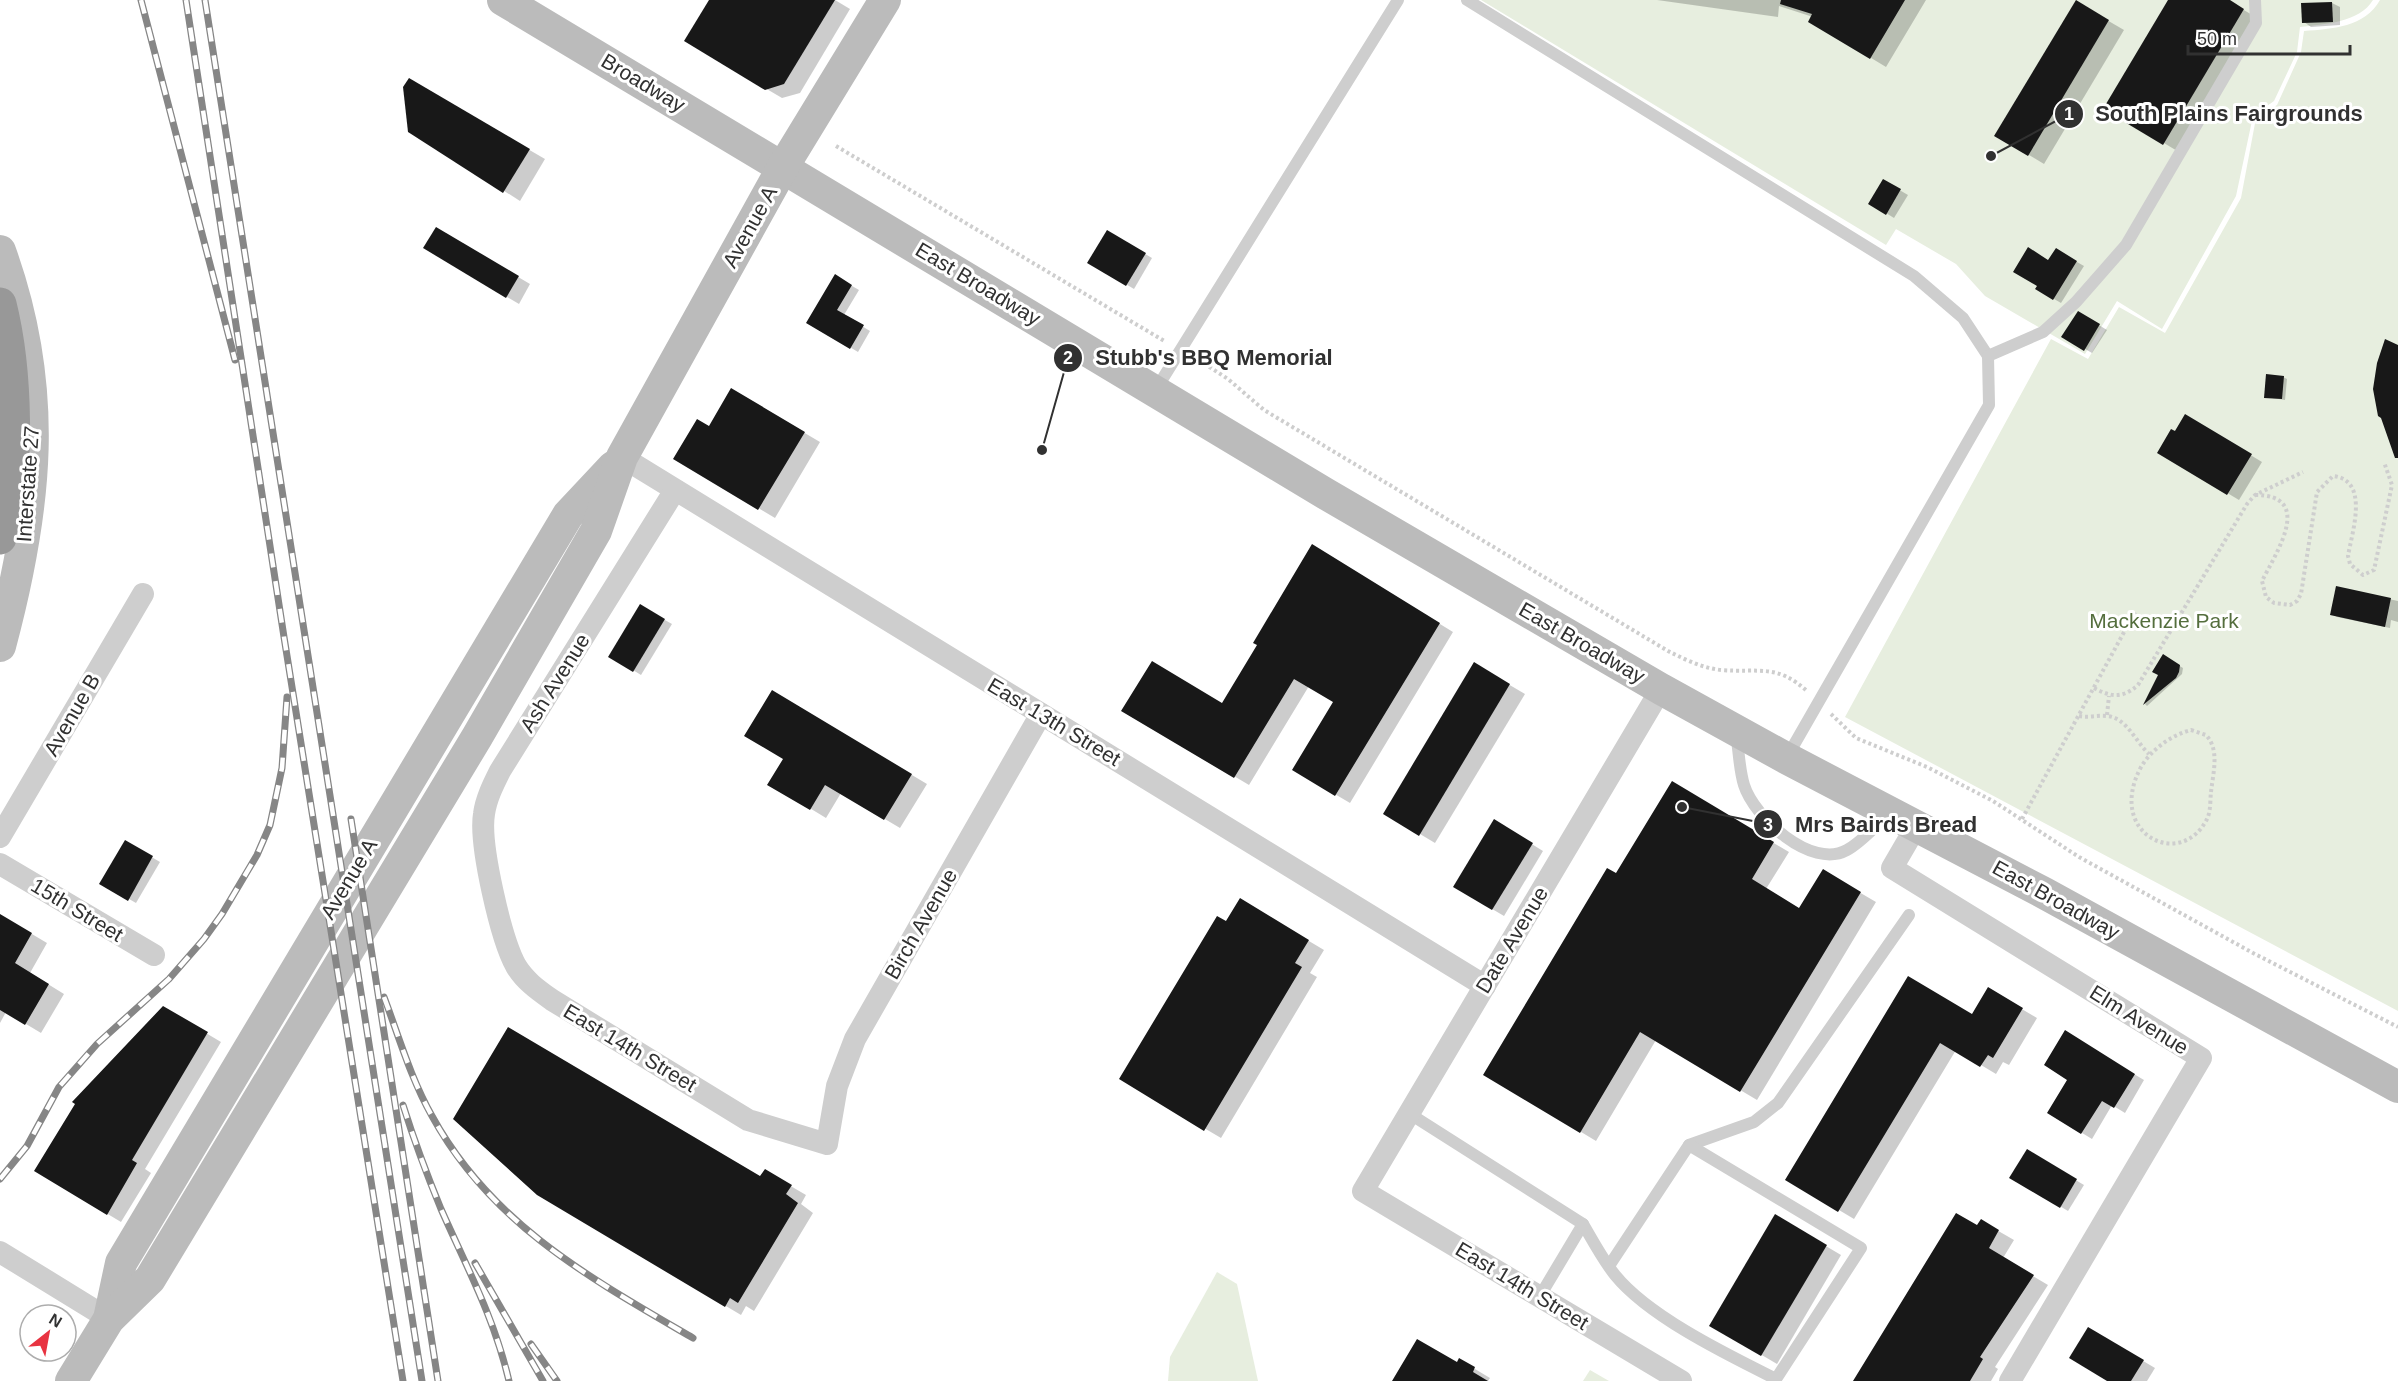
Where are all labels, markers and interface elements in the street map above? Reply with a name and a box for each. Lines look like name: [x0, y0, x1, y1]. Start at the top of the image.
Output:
scale bar: [2188, 18, 2350, 56]
text: 50 m: [2197, 29, 2237, 49]
street label: Broadway: [597, 49, 690, 117]
callout: South Plains Fairgrounds: [2054, 94, 2375, 134]
text: South Plains Fairgrounds: [2095, 101, 2363, 126]
text: 1: [2064, 104, 2074, 124]
street label: Avenue A: [718, 182, 781, 271]
street label: East Broadway: [912, 237, 1045, 330]
callout: Stubb's BBQ Memorial: [1053, 338, 1345, 378]
text: Stubb's BBQ Memorial: [1095, 345, 1333, 370]
text: 2: [1063, 348, 1073, 368]
street label: Interstate 27: [12, 425, 43, 543]
street label: East Broadway: [1515, 597, 1650, 688]
park label: Mackenzie Park: [2089, 609, 2239, 632]
street label: Ash Avenue: [515, 629, 594, 736]
street label: Avenue B: [39, 670, 104, 760]
street label: East 13th Street: [984, 673, 1125, 770]
callout: Mrs Bairds Bread: [1753, 804, 1990, 844]
text: Mrs Bairds Bread: [1795, 812, 1977, 837]
text: 3: [1763, 815, 1773, 835]
street label: Avenue A: [316, 834, 381, 923]
street label: East Broadway: [1989, 855, 2124, 944]
street label: Birch Avenue: [880, 865, 961, 983]
street label: 15th Street: [27, 873, 127, 946]
street label: Date Avenue: [1471, 882, 1552, 997]
street label: Elm Avenue: [2086, 980, 2193, 1059]
street label: East 14th Street: [560, 999, 701, 1096]
street label: East 14th Street: [1452, 1237, 1593, 1334]
north arrow: [18, 1303, 78, 1363]
text: N: [46, 1310, 65, 1331]

